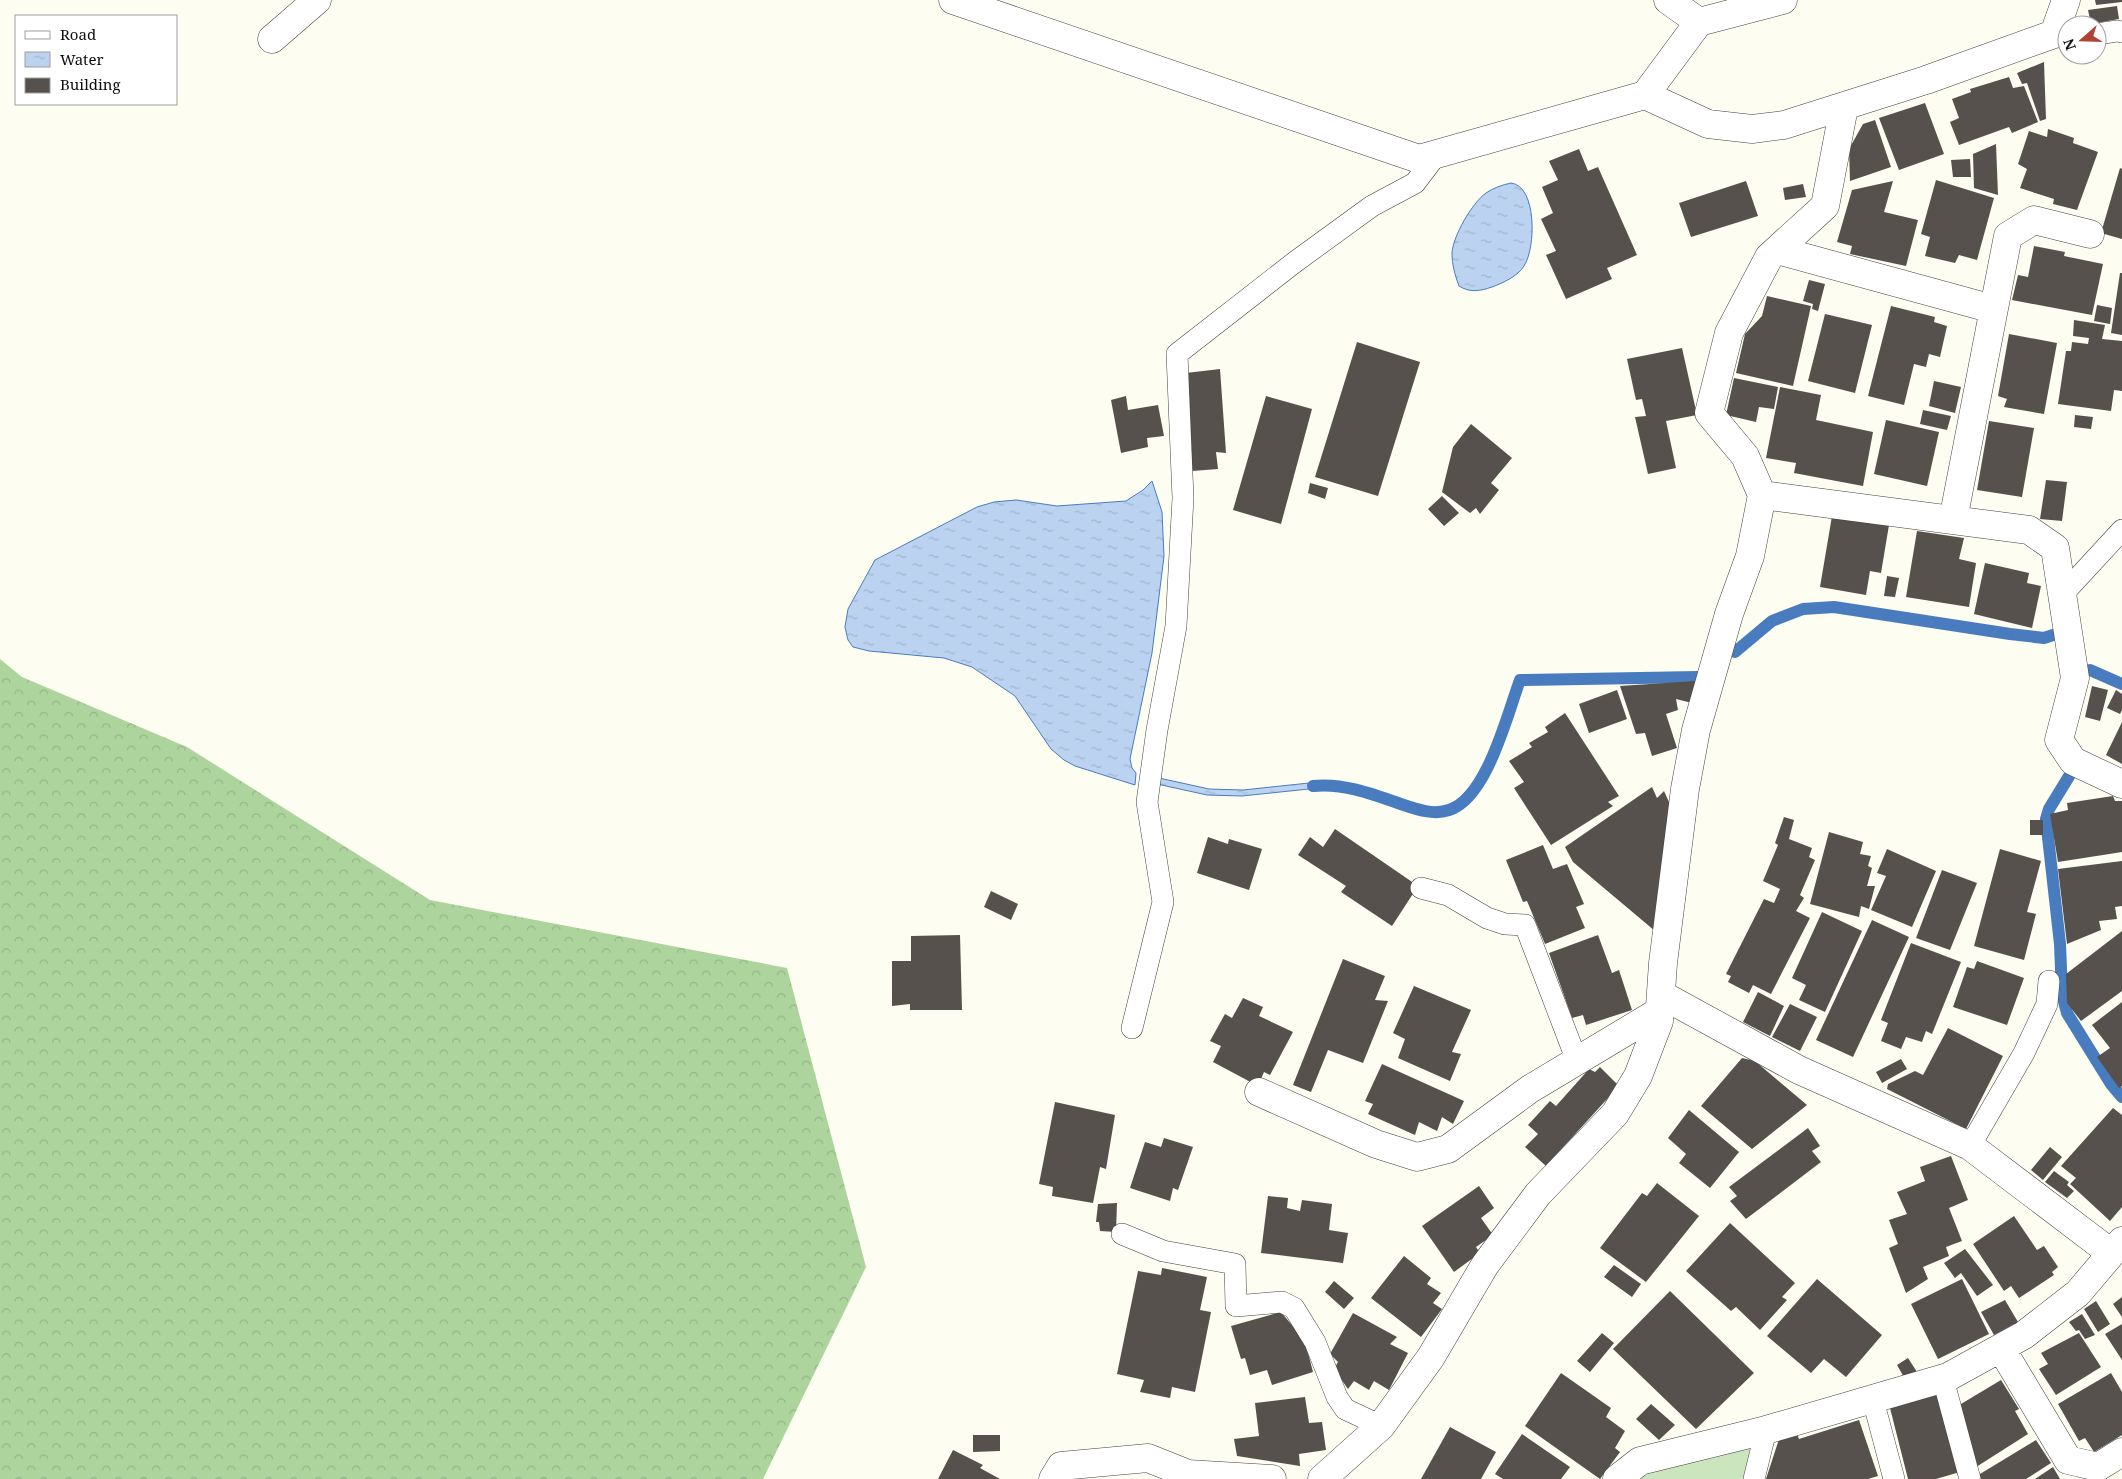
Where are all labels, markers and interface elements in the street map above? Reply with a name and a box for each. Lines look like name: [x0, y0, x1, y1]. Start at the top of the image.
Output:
legend: [15, 15, 178, 105]
north arrow: [2057, 15, 2107, 65]
text: Road: [60, 24, 96, 44]
text: N: [2058, 36, 2080, 53]
text: Water: [60, 49, 103, 69]
text: Building: [60, 74, 121, 94]

